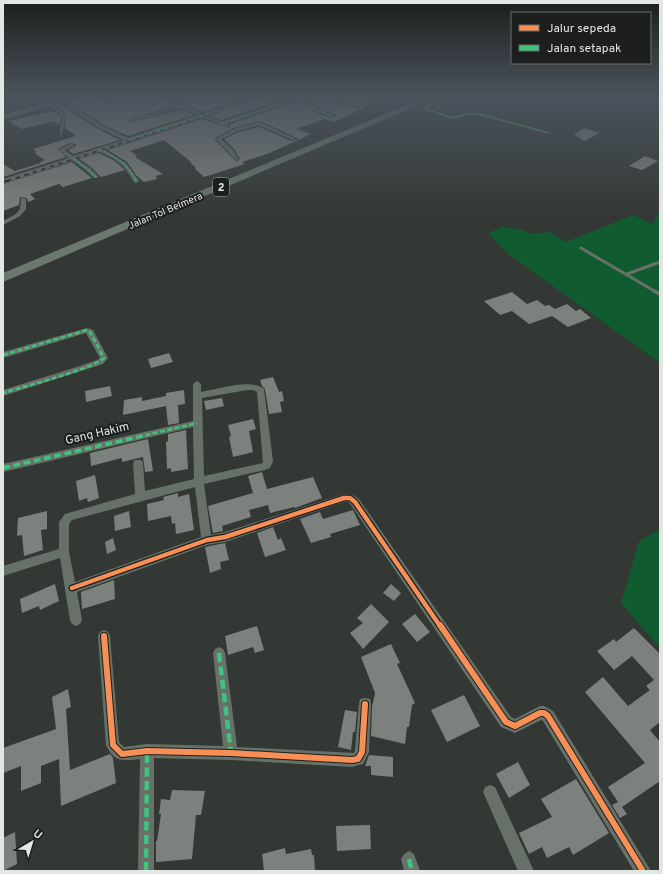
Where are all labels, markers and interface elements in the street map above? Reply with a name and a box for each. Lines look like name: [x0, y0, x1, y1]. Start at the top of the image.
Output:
legend: [511, 12, 651, 64]
text: Jalur sepeda: [547, 21, 616, 37]
text: Jalan setapak: [547, 41, 621, 57]
road number: 2: [213, 178, 229, 196]
street label: Jalan Tol Belmera: [126, 190, 205, 233]
street label: Gang Hakim: [64, 419, 131, 449]
north arrow: [12, 822, 52, 862]
text: U: [30, 827, 45, 843]

